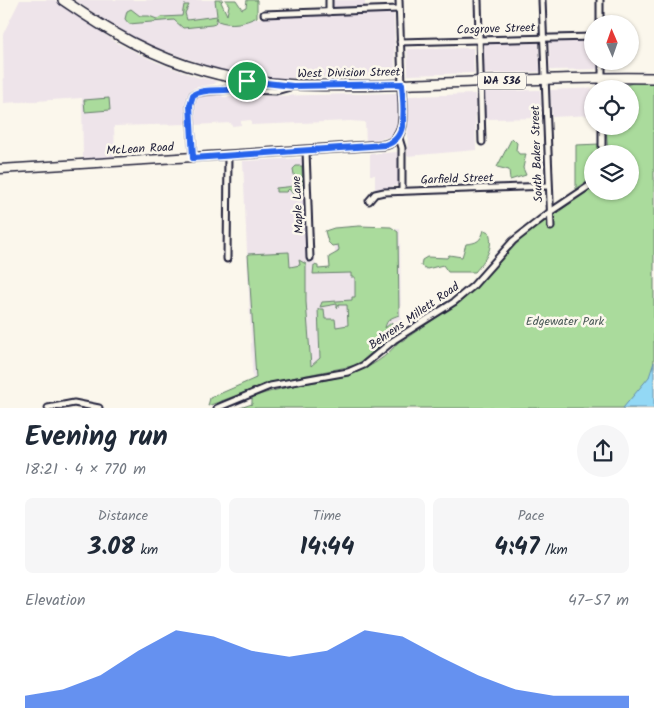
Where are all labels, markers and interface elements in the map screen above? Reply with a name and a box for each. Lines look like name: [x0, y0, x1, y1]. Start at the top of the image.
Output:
north arrow: [584, 15, 639, 70]
map controls: [584, 15, 639, 200]
street label: Cosgrove Street: [456, 18, 536, 40]
pin: [226, 60, 268, 102]
street label: West Division Street: [297, 63, 401, 83]
icon: arrive: [233, 67, 261, 95]
road number: WA 536: [478, 72, 526, 90]
button: locate: [584, 80, 639, 135]
street label: South Baker Street: [526, 105, 548, 203]
street label: McLean Road: [106, 138, 175, 160]
button: layers: [584, 145, 639, 200]
street label: Garfield Street: [420, 168, 494, 190]
street label: Maple Lane: [287, 175, 309, 234]
street label: Behrens Millett Road: [365, 277, 464, 354]
park label: Edgewater Park: [526, 312, 605, 331]
text: Evening run: [25, 415, 168, 460]
button: share: [577, 425, 629, 477]
text: 18:21 · 4 × 770 m: [25, 457, 146, 482]
text: Distance: [98, 505, 148, 527]
text: Time: [313, 505, 341, 527]
text: Pace: [518, 505, 544, 527]
text: 3.08: [88, 527, 135, 567]
text: 14:44: [300, 527, 354, 567]
text: 4:47: [494, 527, 539, 567]
text: km: [135, 539, 158, 561]
text: /km: [539, 539, 568, 561]
text: Elevation: [25, 588, 86, 613]
text: 47–57 m: [568, 588, 629, 613]

